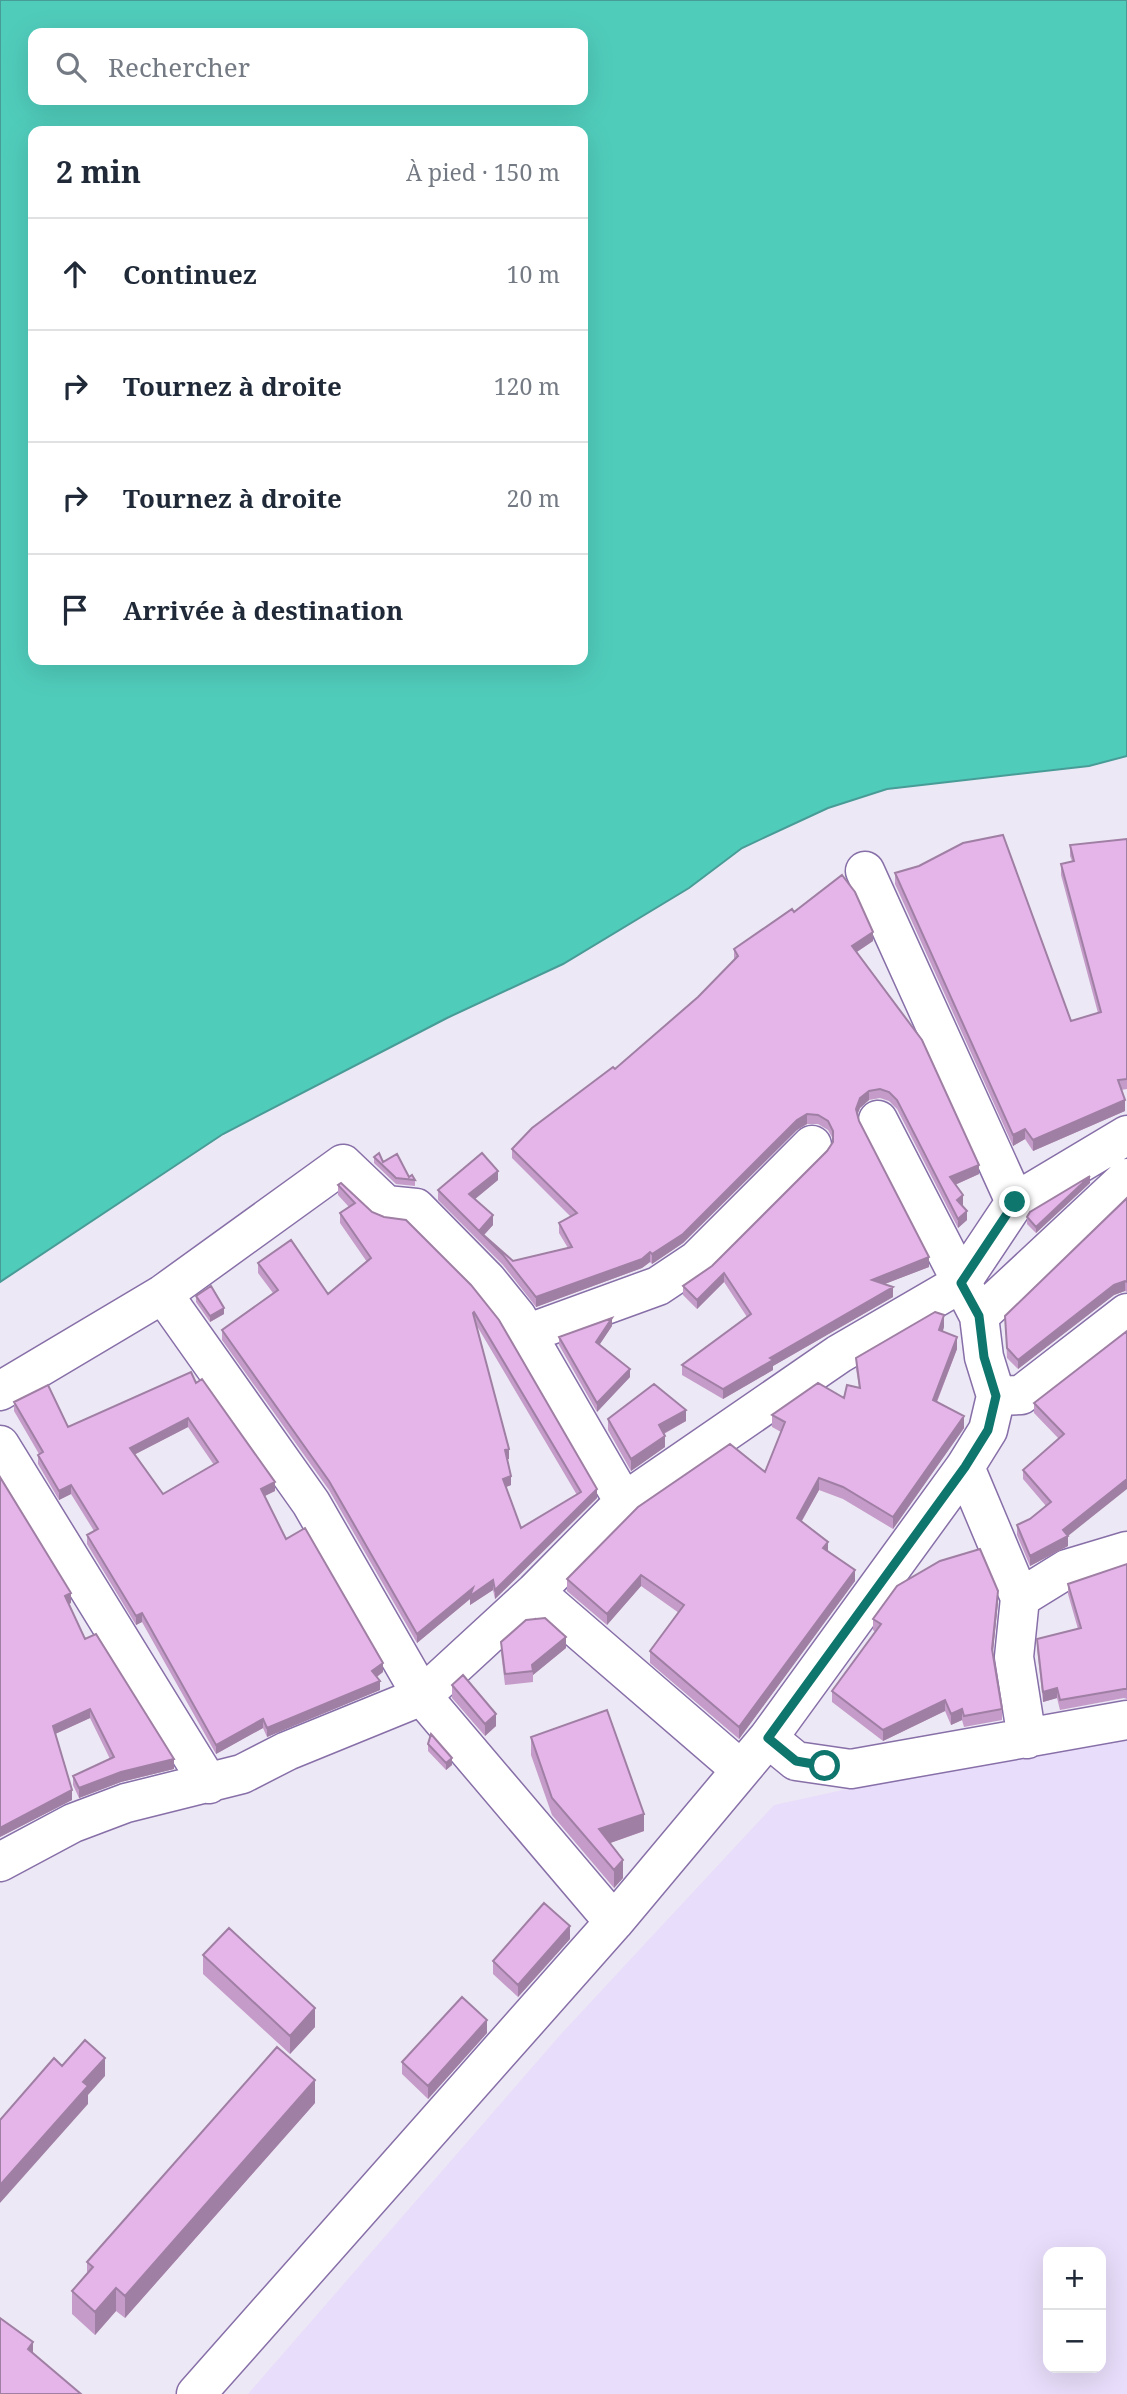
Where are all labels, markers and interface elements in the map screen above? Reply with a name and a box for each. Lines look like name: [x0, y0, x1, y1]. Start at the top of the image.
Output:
search box: [28, 28, 588, 105]
icon: search: [52, 48, 90, 86]
text: Rechercher: [108, 49, 250, 85]
text: 2 min: [56, 151, 141, 192]
text: À pied · 150 m: [406, 156, 560, 188]
icon: ahead: [56, 255, 94, 293]
text: Continuez: [123, 256, 257, 292]
text: 10 m: [507, 258, 560, 290]
icon: right: [56, 367, 94, 405]
text: Tournez à droite: [123, 368, 342, 404]
text: 120 m: [494, 370, 560, 402]
icon: right: [56, 479, 94, 517]
text: Tournez à droite: [123, 480, 342, 516]
text: 20 m: [507, 482, 560, 514]
icon: arrive: [56, 591, 94, 629]
text: Arrivée à destination: [123, 592, 403, 628]
route end: [999, 1186, 1030, 1217]
route start: [809, 1750, 840, 1781]
map controls: [1043, 2247, 1106, 2373]
button: +: [1043, 2247, 1106, 2310]
button: −: [1043, 2310, 1106, 2373]

